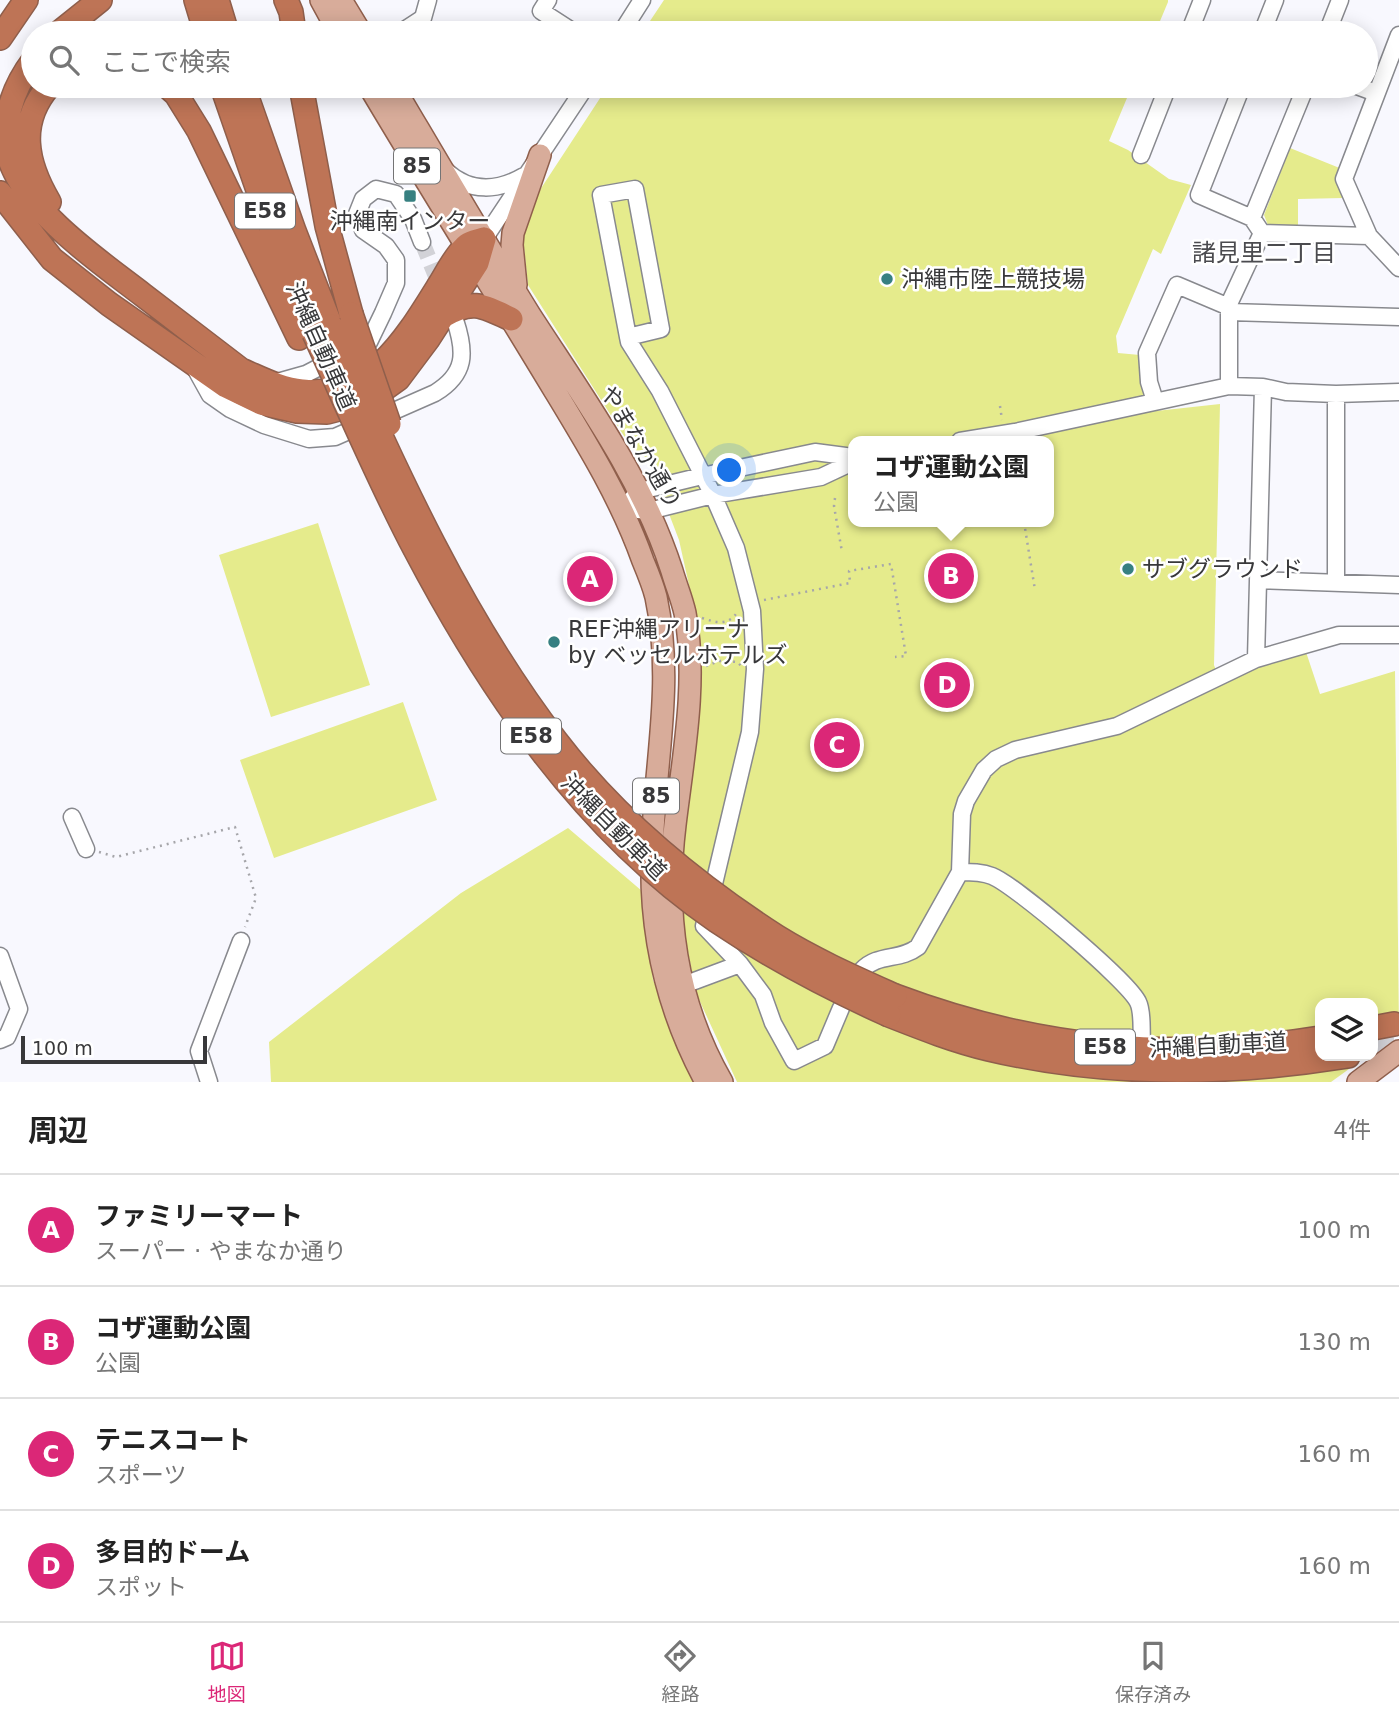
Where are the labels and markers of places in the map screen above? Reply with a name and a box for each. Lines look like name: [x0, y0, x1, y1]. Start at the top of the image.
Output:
marker: 沖縄南インター: [402, 188, 418, 204]
place label: 沖縄南インター: [330, 208, 491, 234]
place label: 沖縄市陸上競技場: [901, 266, 1085, 292]
marker: 沖縄市陸上競技場: [879, 271, 895, 287]
pin: B: [928, 550, 974, 602]
pin: A: [567, 553, 613, 605]
place label: サブグラウンド: [1142, 556, 1303, 582]
marker: サブグラウンド: [1120, 561, 1136, 577]
place label: REF沖縄アリーナ by ベッセルホテルズ: [568, 616, 788, 668]
marker: REF沖縄アリーナ by ベッセルホテルズ: [546, 634, 562, 650]
pin: D: [924, 659, 970, 711]
pin: C: [814, 719, 860, 771]

